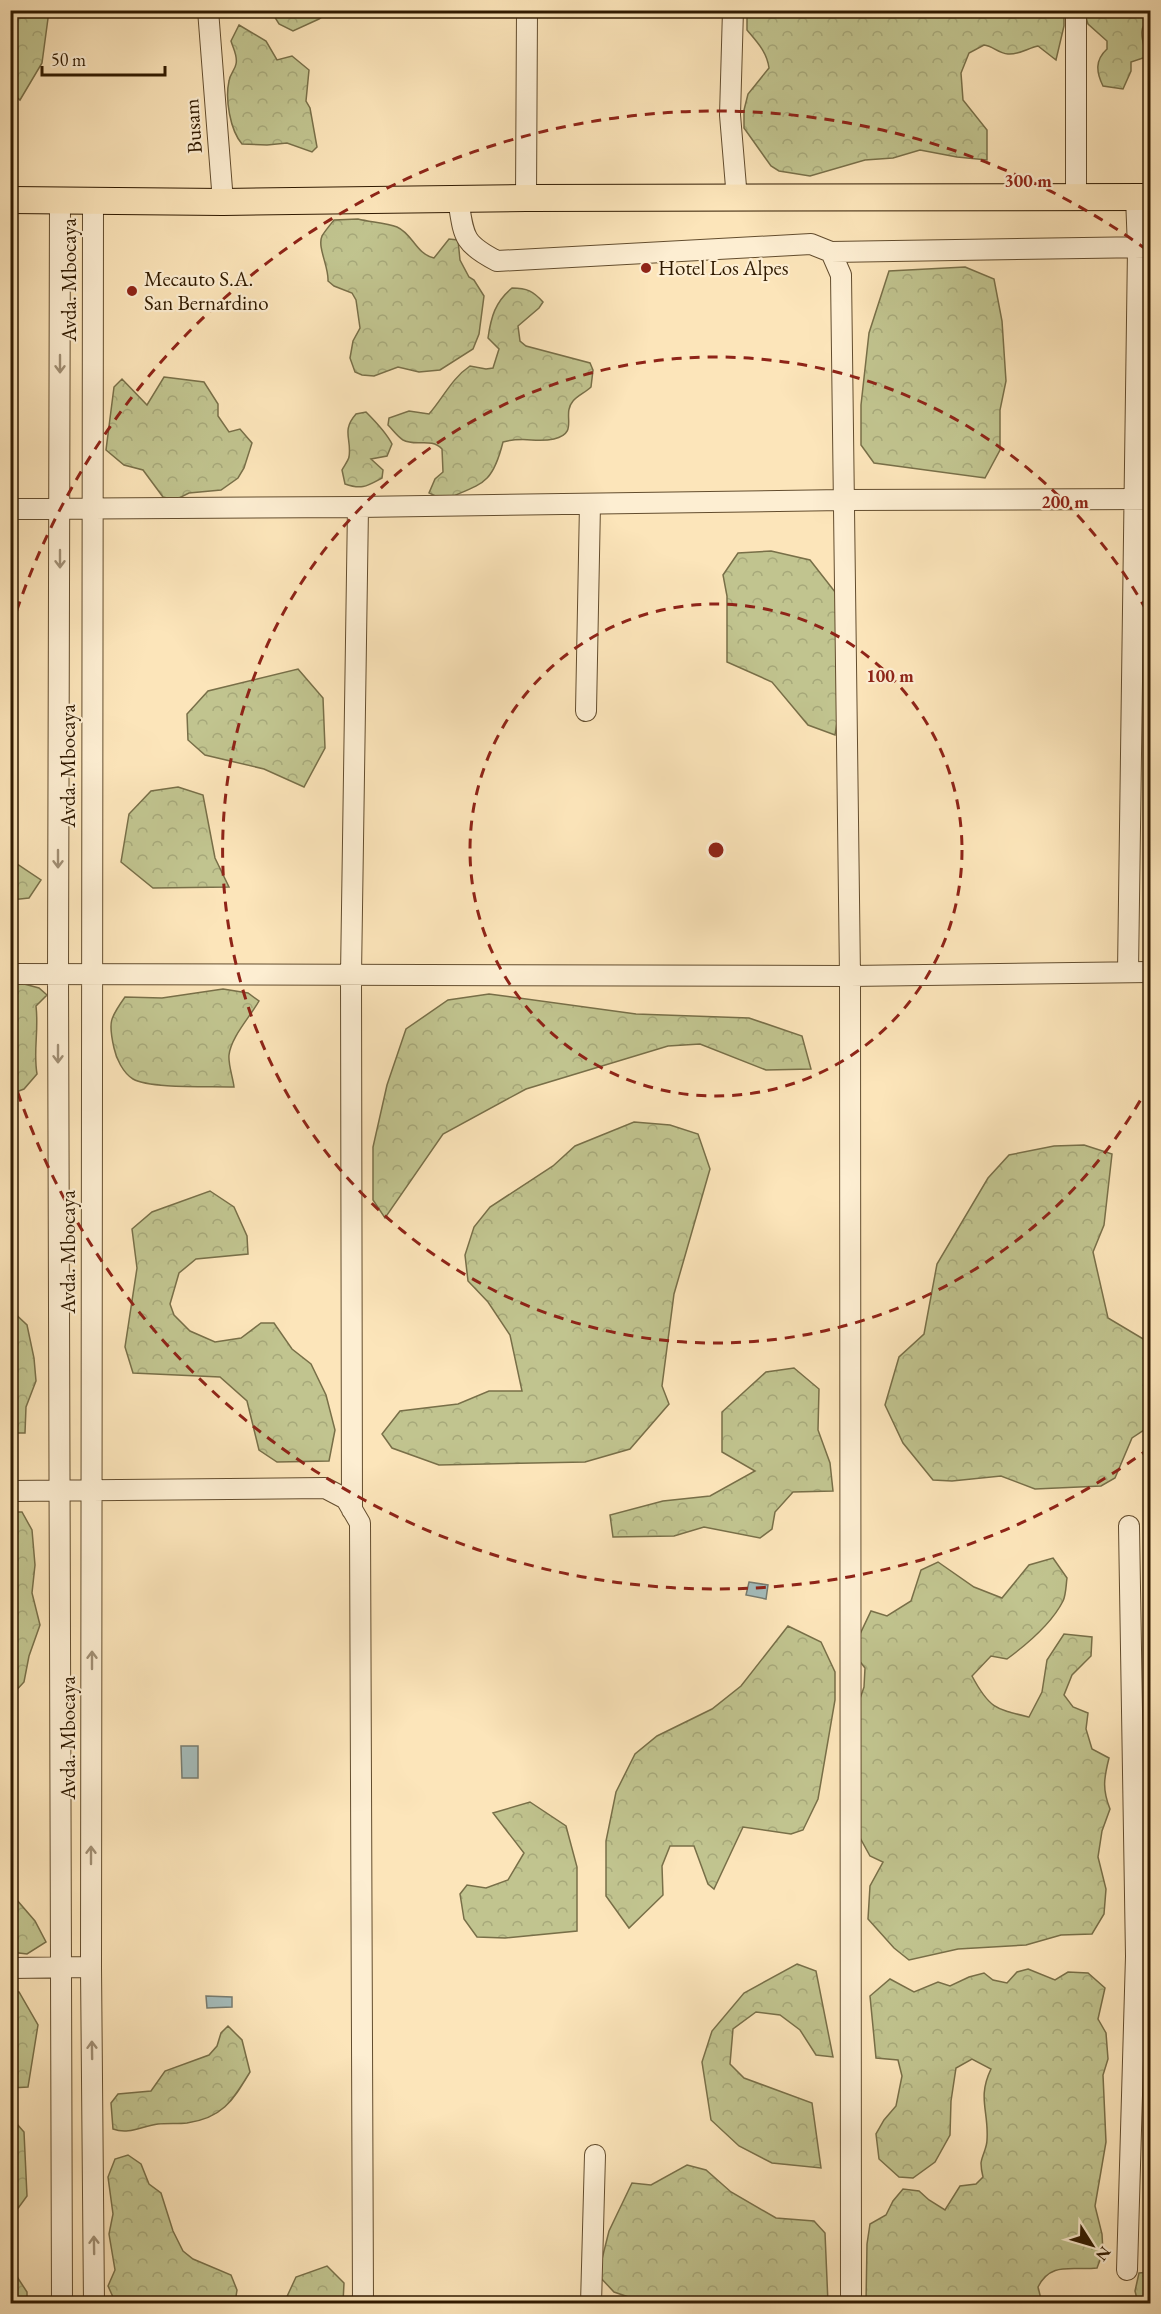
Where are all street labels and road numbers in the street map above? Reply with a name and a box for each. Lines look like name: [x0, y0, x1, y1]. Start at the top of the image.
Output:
street label: Busam: [177, 98, 208, 154]
street label: Avda. Mbocaya: [55, 218, 82, 343]
street label: Avda. Mbocaya: [54, 704, 81, 829]
street label: Avda. Mbocaya: [54, 1190, 81, 1315]
street label: Avda. Mbocaya: [54, 1676, 81, 1801]

